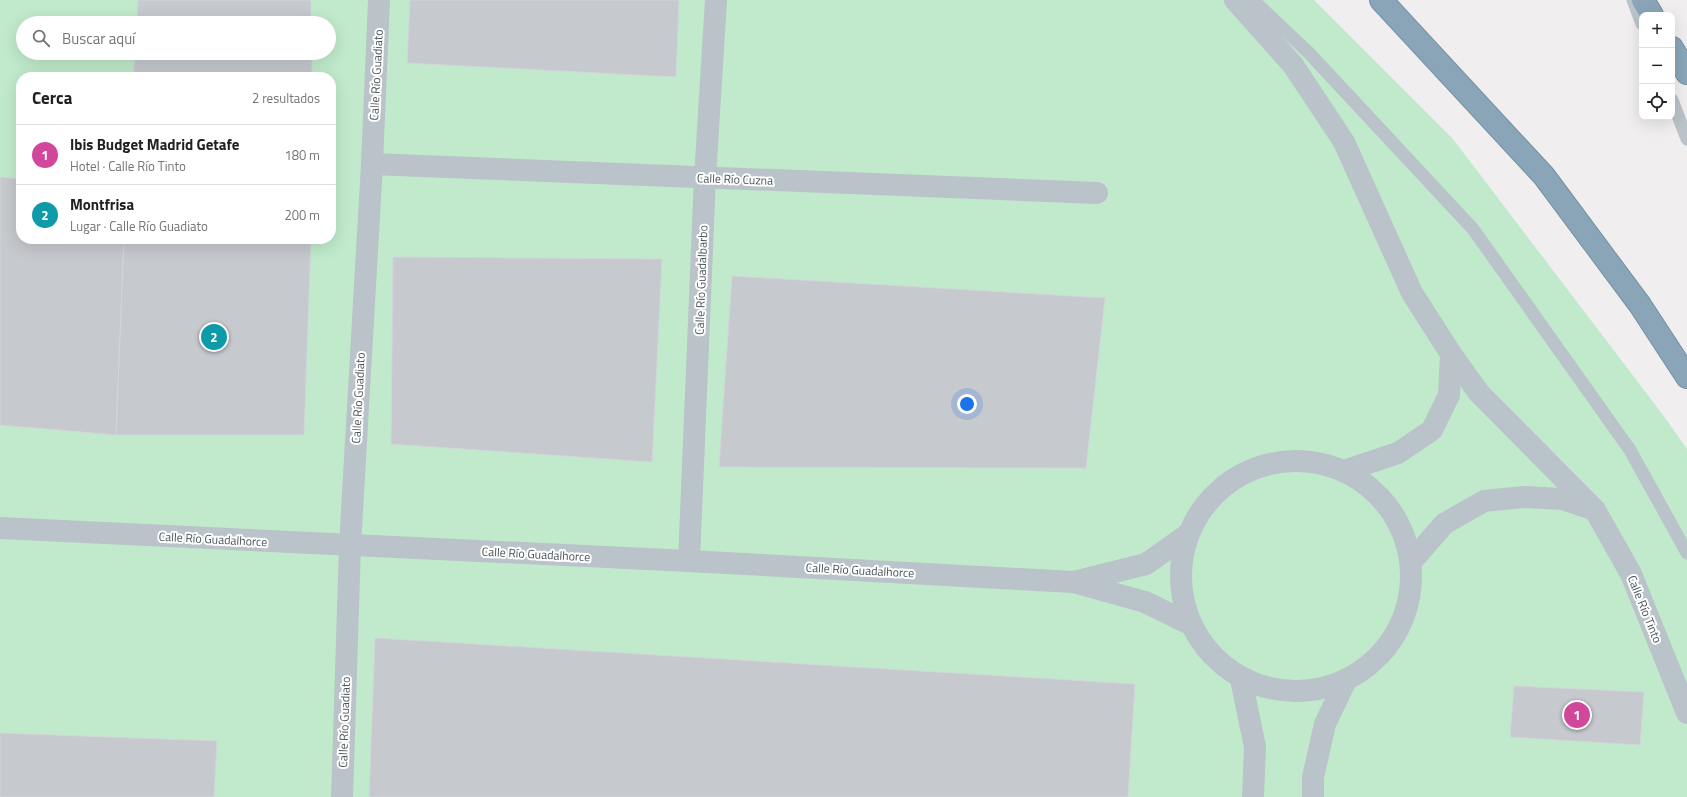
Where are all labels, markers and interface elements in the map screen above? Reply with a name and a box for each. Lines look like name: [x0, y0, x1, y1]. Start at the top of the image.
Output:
map controls: [1639, 12, 1675, 120]
button: +: [1639, 12, 1675, 48]
search box: [16, 16, 336, 60]
icon: search: [30, 27, 52, 49]
text: Buscar aquí: [62, 27, 135, 50]
street label: Calle Río Guadiato: [364, 29, 388, 121]
button: −: [1639, 48, 1675, 84]
button: locate: [1639, 84, 1675, 120]
text: Cerca: [32, 85, 72, 111]
text: 2 resultados: [252, 88, 320, 108]
text: Ibis Budget Madrid Getafe: [70, 133, 239, 156]
text: 1: [41, 145, 49, 165]
text: 180 m: [284, 145, 320, 165]
text: Hotel · Calle Río Tinto: [70, 156, 186, 176]
street label: Calle Río Cuzna: [696, 168, 774, 190]
text: Montfrisa: [70, 193, 134, 216]
text: 2: [41, 205, 49, 225]
text: 200 m: [284, 205, 320, 225]
text: Lugar · Calle Río Guadiato: [70, 216, 208, 236]
street label: Calle Río Guadalbarbo: [690, 225, 712, 335]
pin: 2: [201, 322, 227, 352]
street label: Calle Río Guadiato: [346, 352, 370, 444]
your location: [957, 394, 977, 414]
street label: Calle Río Guadalhorce: [158, 527, 268, 551]
street label: Calle Río Guadalhorce: [481, 542, 591, 566]
street label: Calle Río Guadalhorce: [805, 558, 915, 582]
street label: Calle Río Tinto: [1623, 572, 1667, 646]
street label: Calle Río Guadiato: [333, 676, 355, 768]
pin: 1: [1564, 700, 1590, 730]

